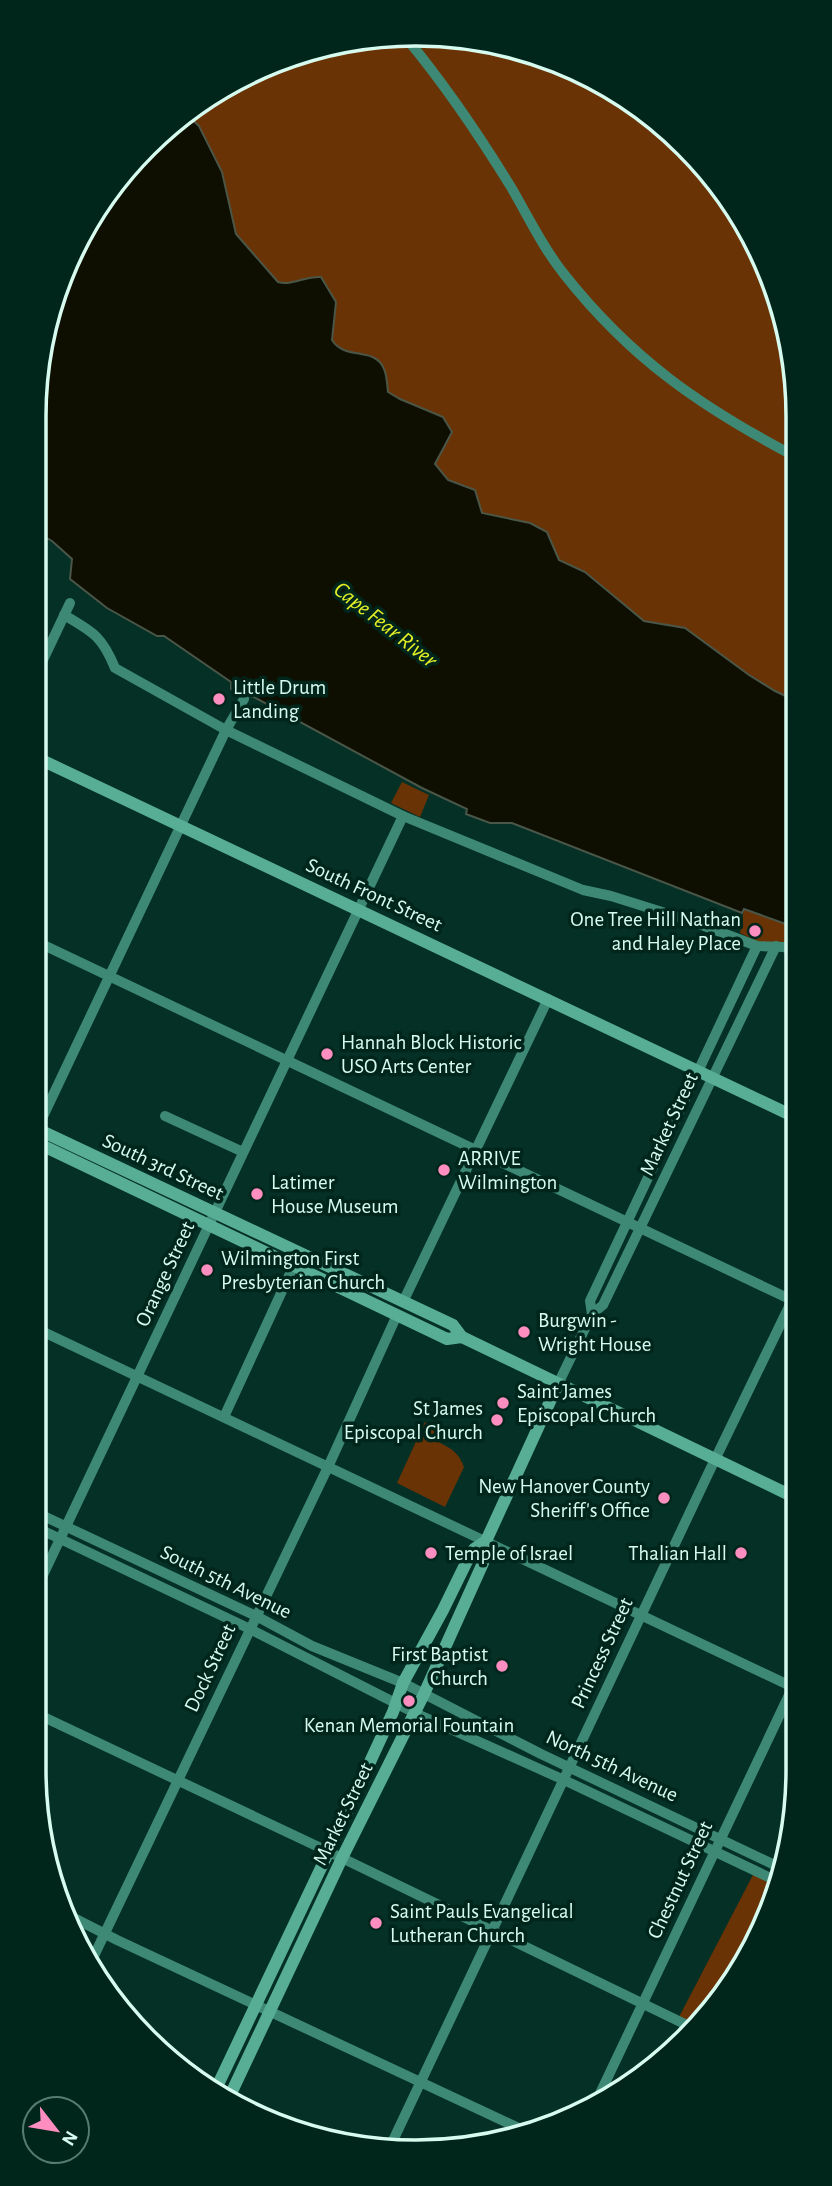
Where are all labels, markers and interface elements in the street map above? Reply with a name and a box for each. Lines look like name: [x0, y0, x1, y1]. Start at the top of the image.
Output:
water label: Cape Fear River: [329, 578, 441, 673]
place label: Little Drum Landing: [233, 677, 326, 722]
marker: Little Drum Landing: [211, 691, 227, 707]
street label: South Front Street: [303, 854, 445, 936]
place label: One Tree Hill Nathan and Haley Place: [570, 909, 741, 954]
marker: One Tree Hill Nathan and Haley Place: [747, 923, 763, 939]
place label: Hannah Block Historic USO Arts Center: [341, 1032, 522, 1077]
marker: Hannah Block Historic USO Arts Center: [319, 1046, 335, 1062]
street label: Market Street: [636, 1069, 702, 1179]
street label: South 3rd Street: [99, 1130, 227, 1204]
place label: ARRIVE Wilmington: [458, 1148, 557, 1193]
marker: ARRIVE Wilmington: [436, 1162, 452, 1178]
place label: Latimer House Museum: [271, 1172, 399, 1217]
marker: Latimer House Museum: [249, 1186, 265, 1202]
street label: Orange Street: [132, 1218, 199, 1330]
place label: Wilmington First Presbyterian Church: [221, 1248, 385, 1293]
marker: Wilmington First Presbyterian Church: [199, 1262, 215, 1278]
place label: Burgwin - Wright House: [538, 1310, 651, 1355]
marker: Burgwin - Wright House: [516, 1324, 532, 1340]
place label: Saint James Episcopal Church: [517, 1381, 656, 1426]
marker: Saint James Episcopal Church: [495, 1395, 511, 1411]
place label: St James Episcopal Church: [344, 1398, 483, 1443]
marker: St James Episcopal Church: [489, 1412, 505, 1428]
place label: New Hanover County Sheriff's Office: [478, 1476, 650, 1521]
marker: New Hanover County Sheriff's Office: [656, 1490, 672, 1506]
street label: South 5th Avenue: [157, 1541, 295, 1623]
place label: Temple of Israel: [445, 1543, 573, 1564]
place label: Thalian Hall: [628, 1543, 727, 1564]
marker: Temple of Israel: [423, 1545, 439, 1561]
marker: Thalian Hall: [733, 1545, 749, 1561]
street label: Princess Street: [567, 1594, 637, 1712]
street label: Dock Street: [181, 1620, 240, 1715]
place label: First Baptist Church: [391, 1644, 488, 1689]
marker: First Baptist Church: [494, 1658, 510, 1674]
marker: Kenan Memorial Fountain: [401, 1693, 417, 1709]
place label: Kenan Memorial Fountain: [304, 1715, 514, 1736]
street label: North 5th Avenue: [543, 1726, 681, 1806]
street label: Market Street: [309, 1759, 377, 1869]
street label: Chestnut Street: [644, 1818, 717, 1942]
place label: Saint Pauls Evangelical Lutheran Church: [390, 1901, 574, 1946]
marker: Saint Pauls Evangelical Lutheran Church: [368, 1915, 384, 1931]
north arrow: [21, 2095, 91, 2165]
text: N: [58, 2127, 81, 2149]

